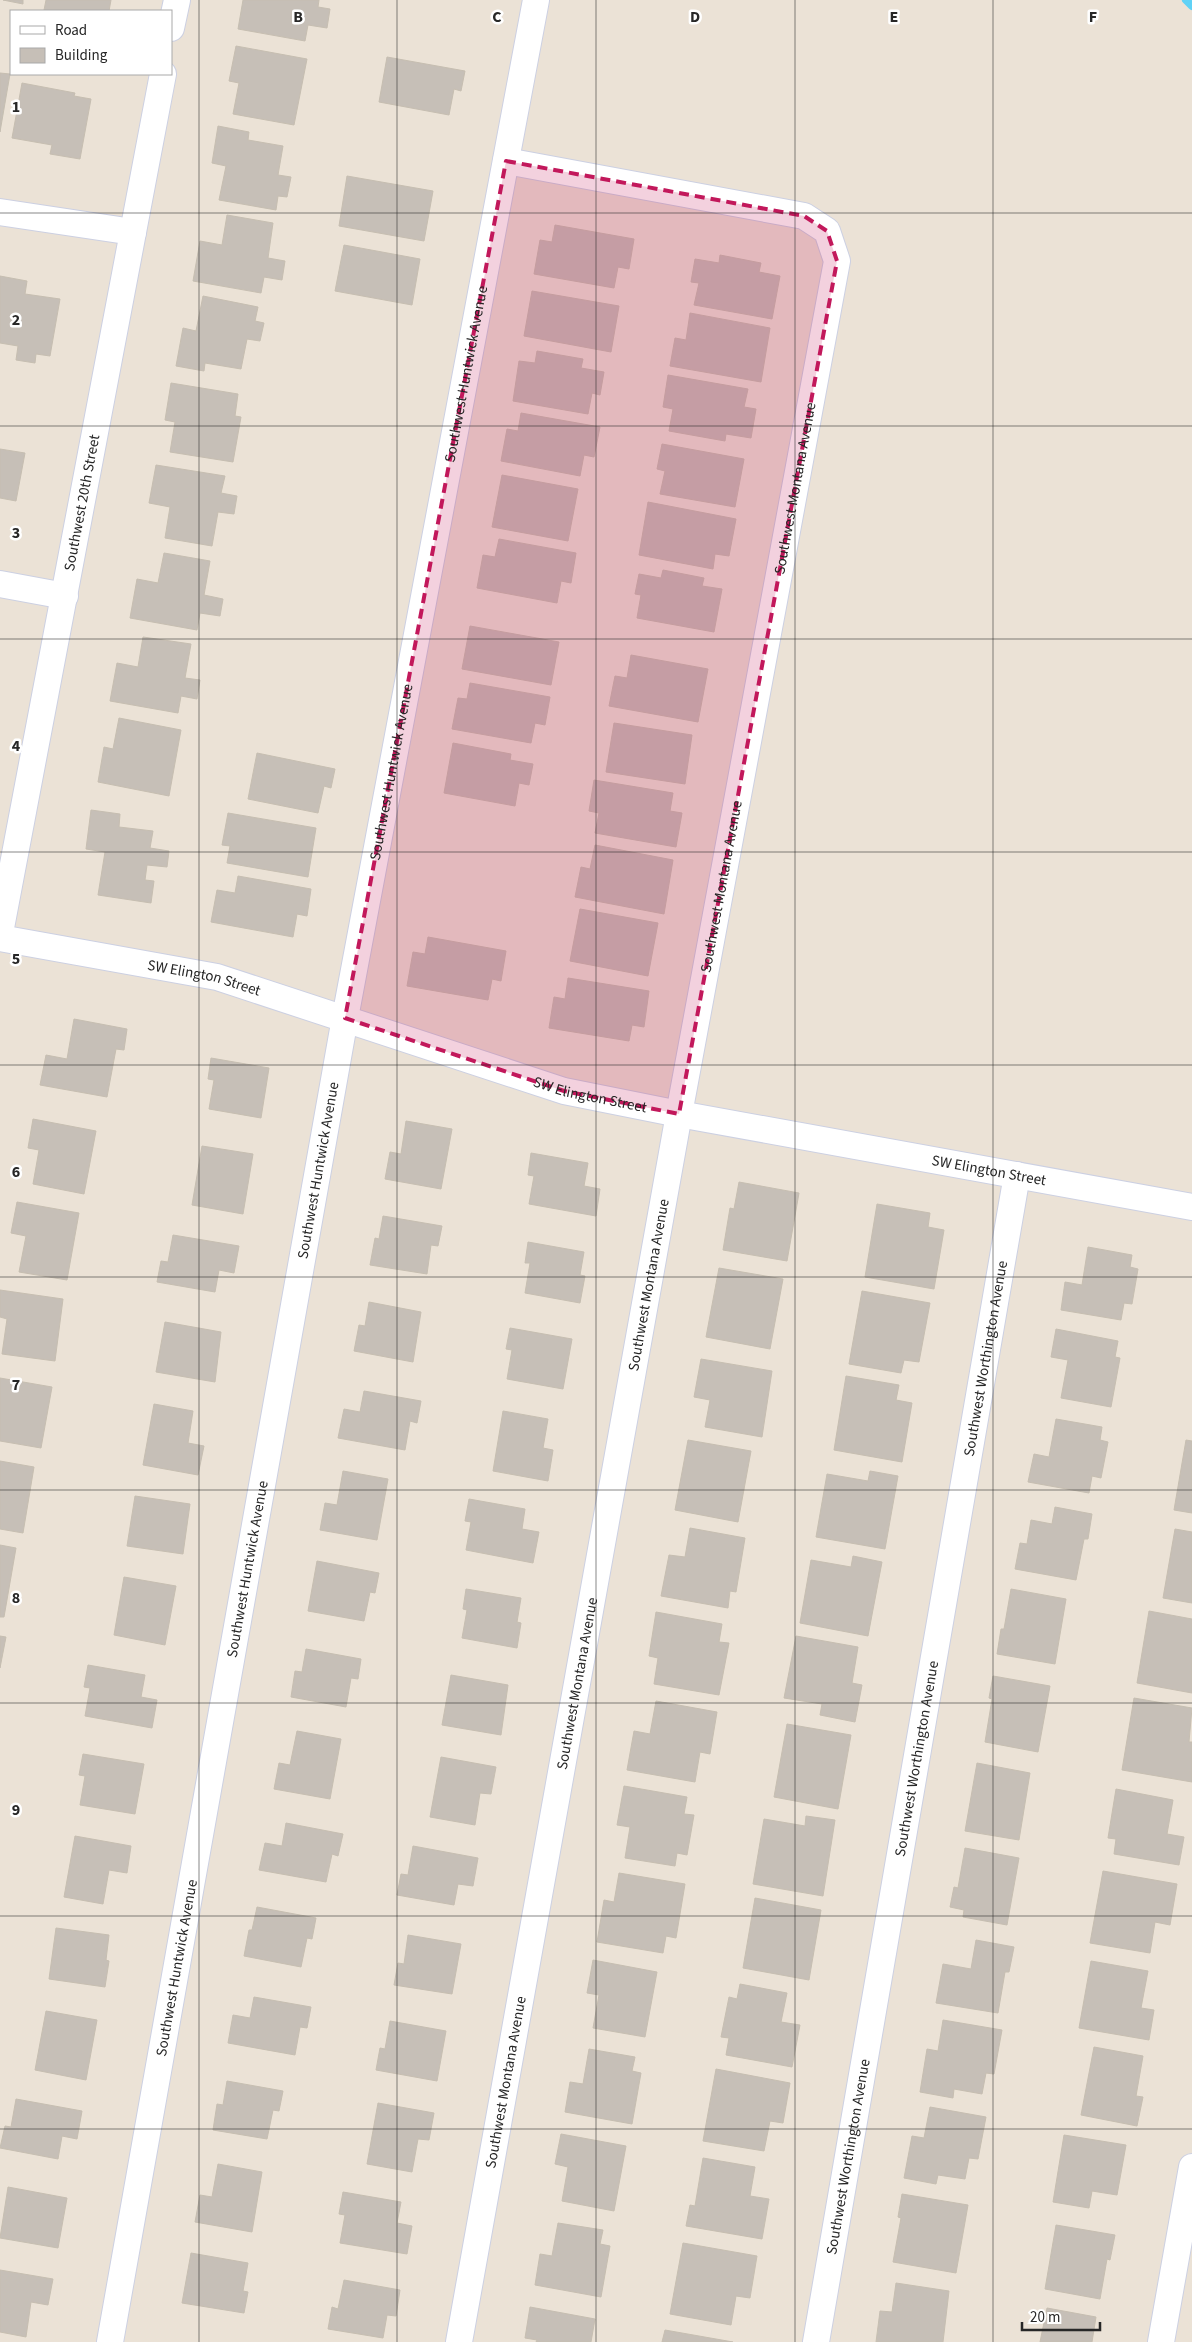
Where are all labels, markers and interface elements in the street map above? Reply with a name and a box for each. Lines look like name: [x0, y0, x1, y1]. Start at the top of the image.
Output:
text: B: [293, 6, 303, 28]
text: C: [492, 6, 502, 28]
text: D: [690, 6, 700, 28]
text: E: [890, 6, 898, 28]
text: F: [1089, 6, 1097, 28]
legend: [10, 10, 172, 75]
text: Road: [55, 20, 87, 41]
text: Building: [55, 45, 108, 66]
text: 1: [12, 96, 20, 118]
street label: Southwest Huntwick Avenue: [439, 284, 493, 464]
text: 2: [12, 309, 20, 331]
street label: Southwest Montana Avenue: [769, 401, 822, 576]
street label: Southwest 20th Street: [59, 433, 105, 573]
text: 3: [12, 522, 20, 544]
street label: Southwest Huntwick Avenue: [365, 682, 418, 862]
text: 4: [12, 735, 21, 757]
street label: Southwest Montana Avenue: [695, 799, 748, 974]
text: 5: [12, 948, 20, 970]
street label: SW Elington Street: [146, 955, 263, 1002]
street label: SW Elington Street: [530, 1072, 649, 1118]
street label: Southwest Huntwick Avenue: [292, 1080, 344, 1260]
street label: SW Elington Street: [930, 1150, 1048, 1191]
text: 6: [12, 1161, 20, 1183]
street label: Southwest Montana Avenue: [623, 1197, 675, 1373]
street label: Southwest Worthington Avenue: [959, 1259, 1013, 1458]
text: 7: [12, 1374, 20, 1396]
street label: Southwest Huntwick Avenue: [222, 1479, 274, 1659]
text: 8: [12, 1587, 20, 1609]
street label: Southwest Montana Avenue: [552, 1596, 603, 1771]
street label: Southwest Worthington Avenue: [890, 1659, 944, 1858]
text: 9: [12, 1799, 20, 1821]
street label: Southwest Huntwick Avenue: [151, 1878, 203, 2058]
street label: Southwest Montana Avenue: [480, 1994, 532, 2170]
street label: Southwest Worthington Avenue: [821, 2057, 876, 2256]
scale bar: [1022, 2300, 1100, 2332]
text: 20 m: [1030, 2307, 1060, 2328]

